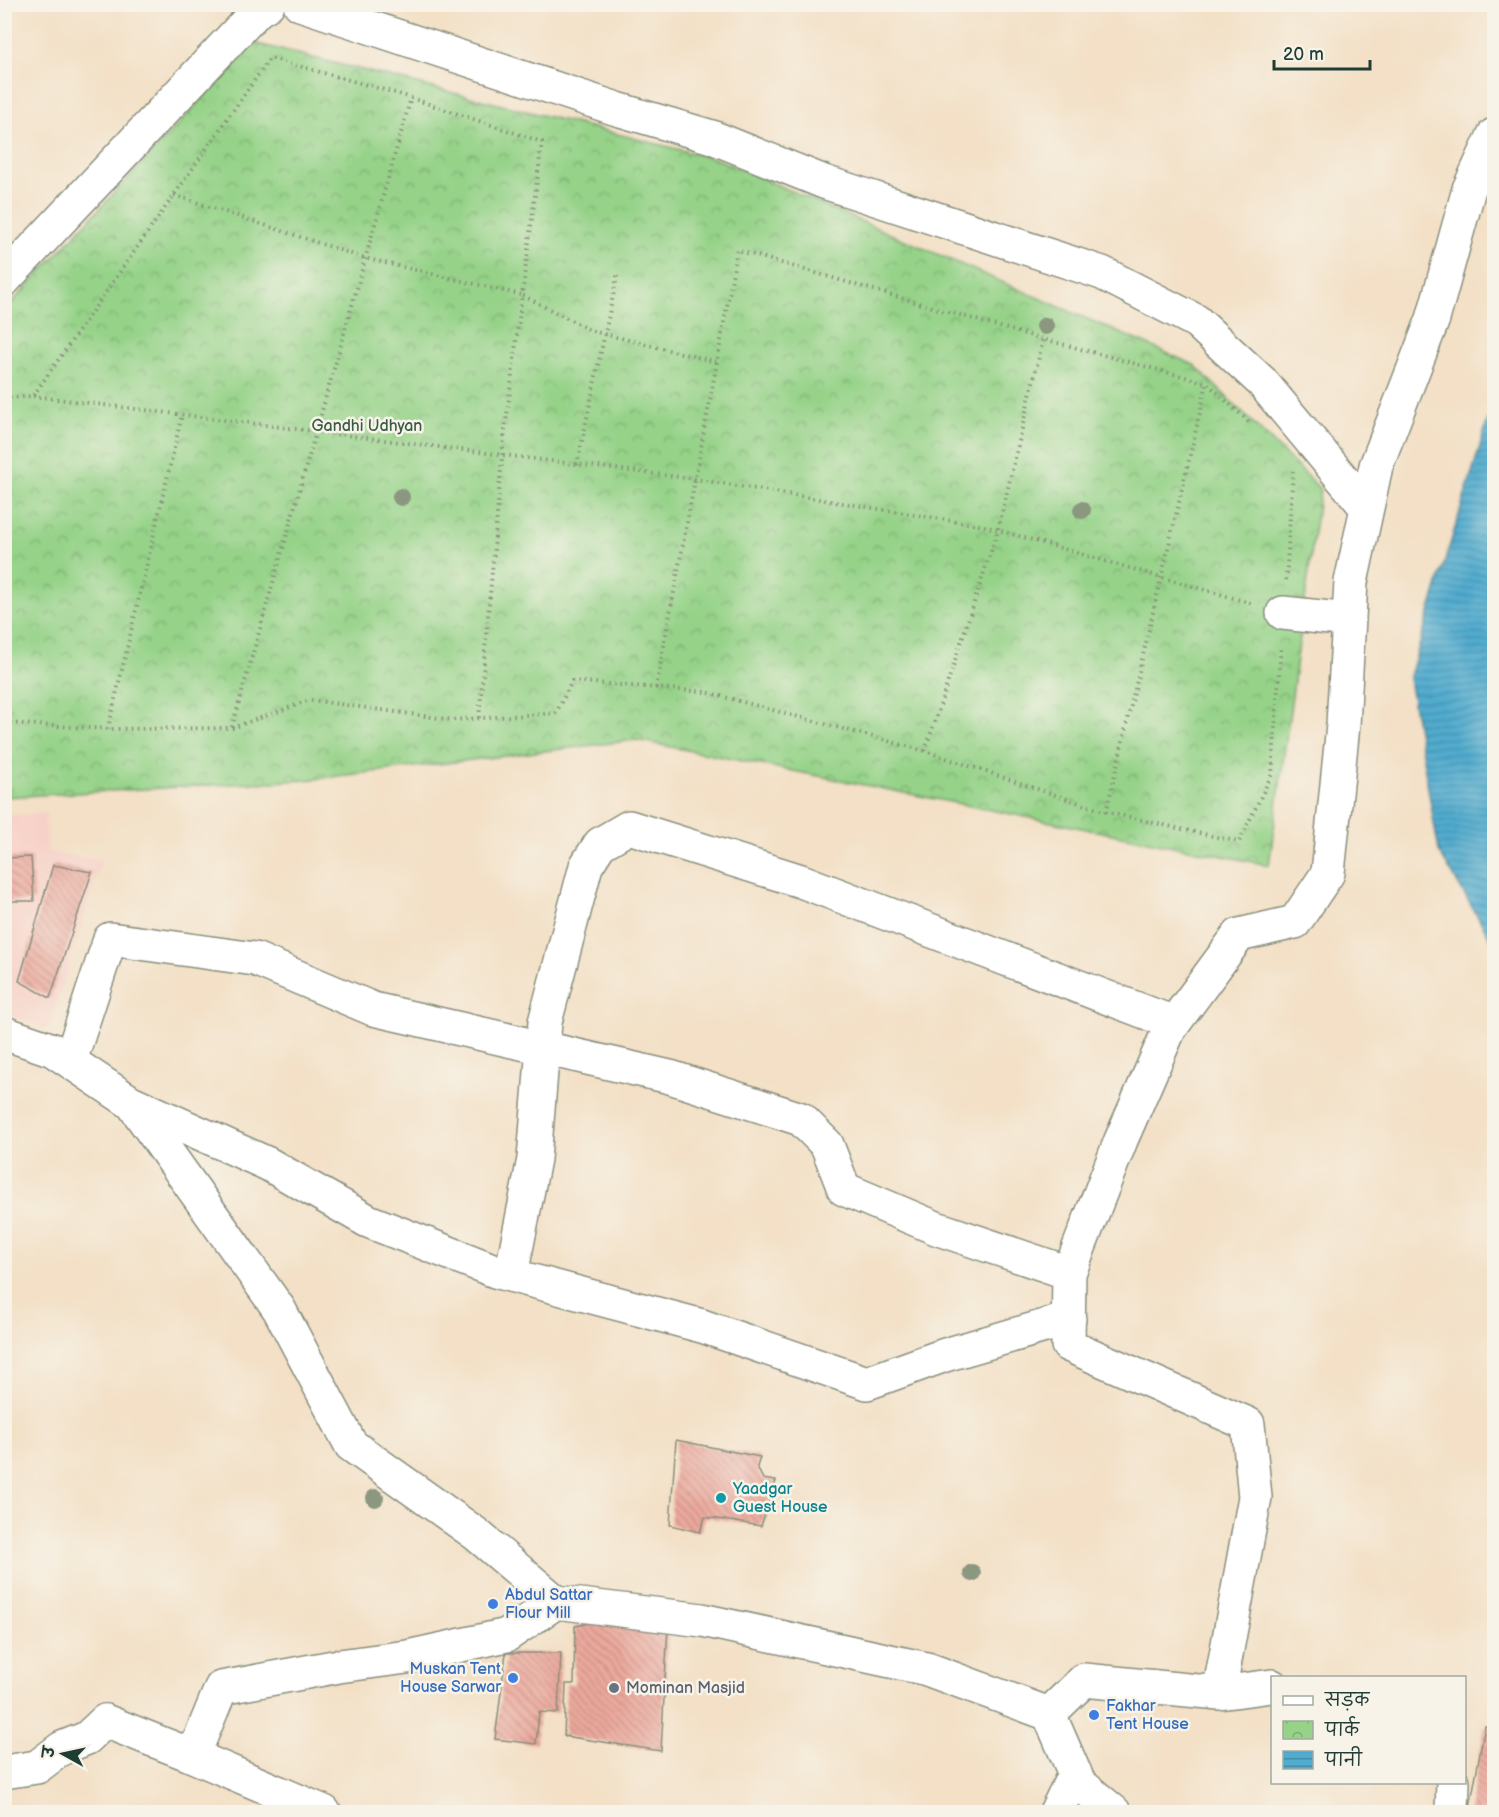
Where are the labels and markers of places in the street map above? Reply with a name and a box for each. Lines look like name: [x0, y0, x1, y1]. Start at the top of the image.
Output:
place label: Yaadgar Guest House: [732, 1480, 828, 1517]
marker: Yaadgar Guest House: [714, 1491, 728, 1505]
place label: Abdul Sattar Flour Mill: [505, 1586, 593, 1623]
marker: Abdul Sattar Flour Mill: [486, 1597, 500, 1611]
place label: Muskan Tent House Sarwar: [400, 1660, 501, 1697]
marker: Muskan Tent House Sarwar: [506, 1671, 520, 1685]
place label: Mominan Masjid: [626, 1679, 745, 1698]
marker: Mominan Masjid: [607, 1681, 621, 1695]
place label: Fakhar Tent House: [1106, 1697, 1189, 1734]
marker: Fakhar Tent House: [1087, 1708, 1101, 1722]

